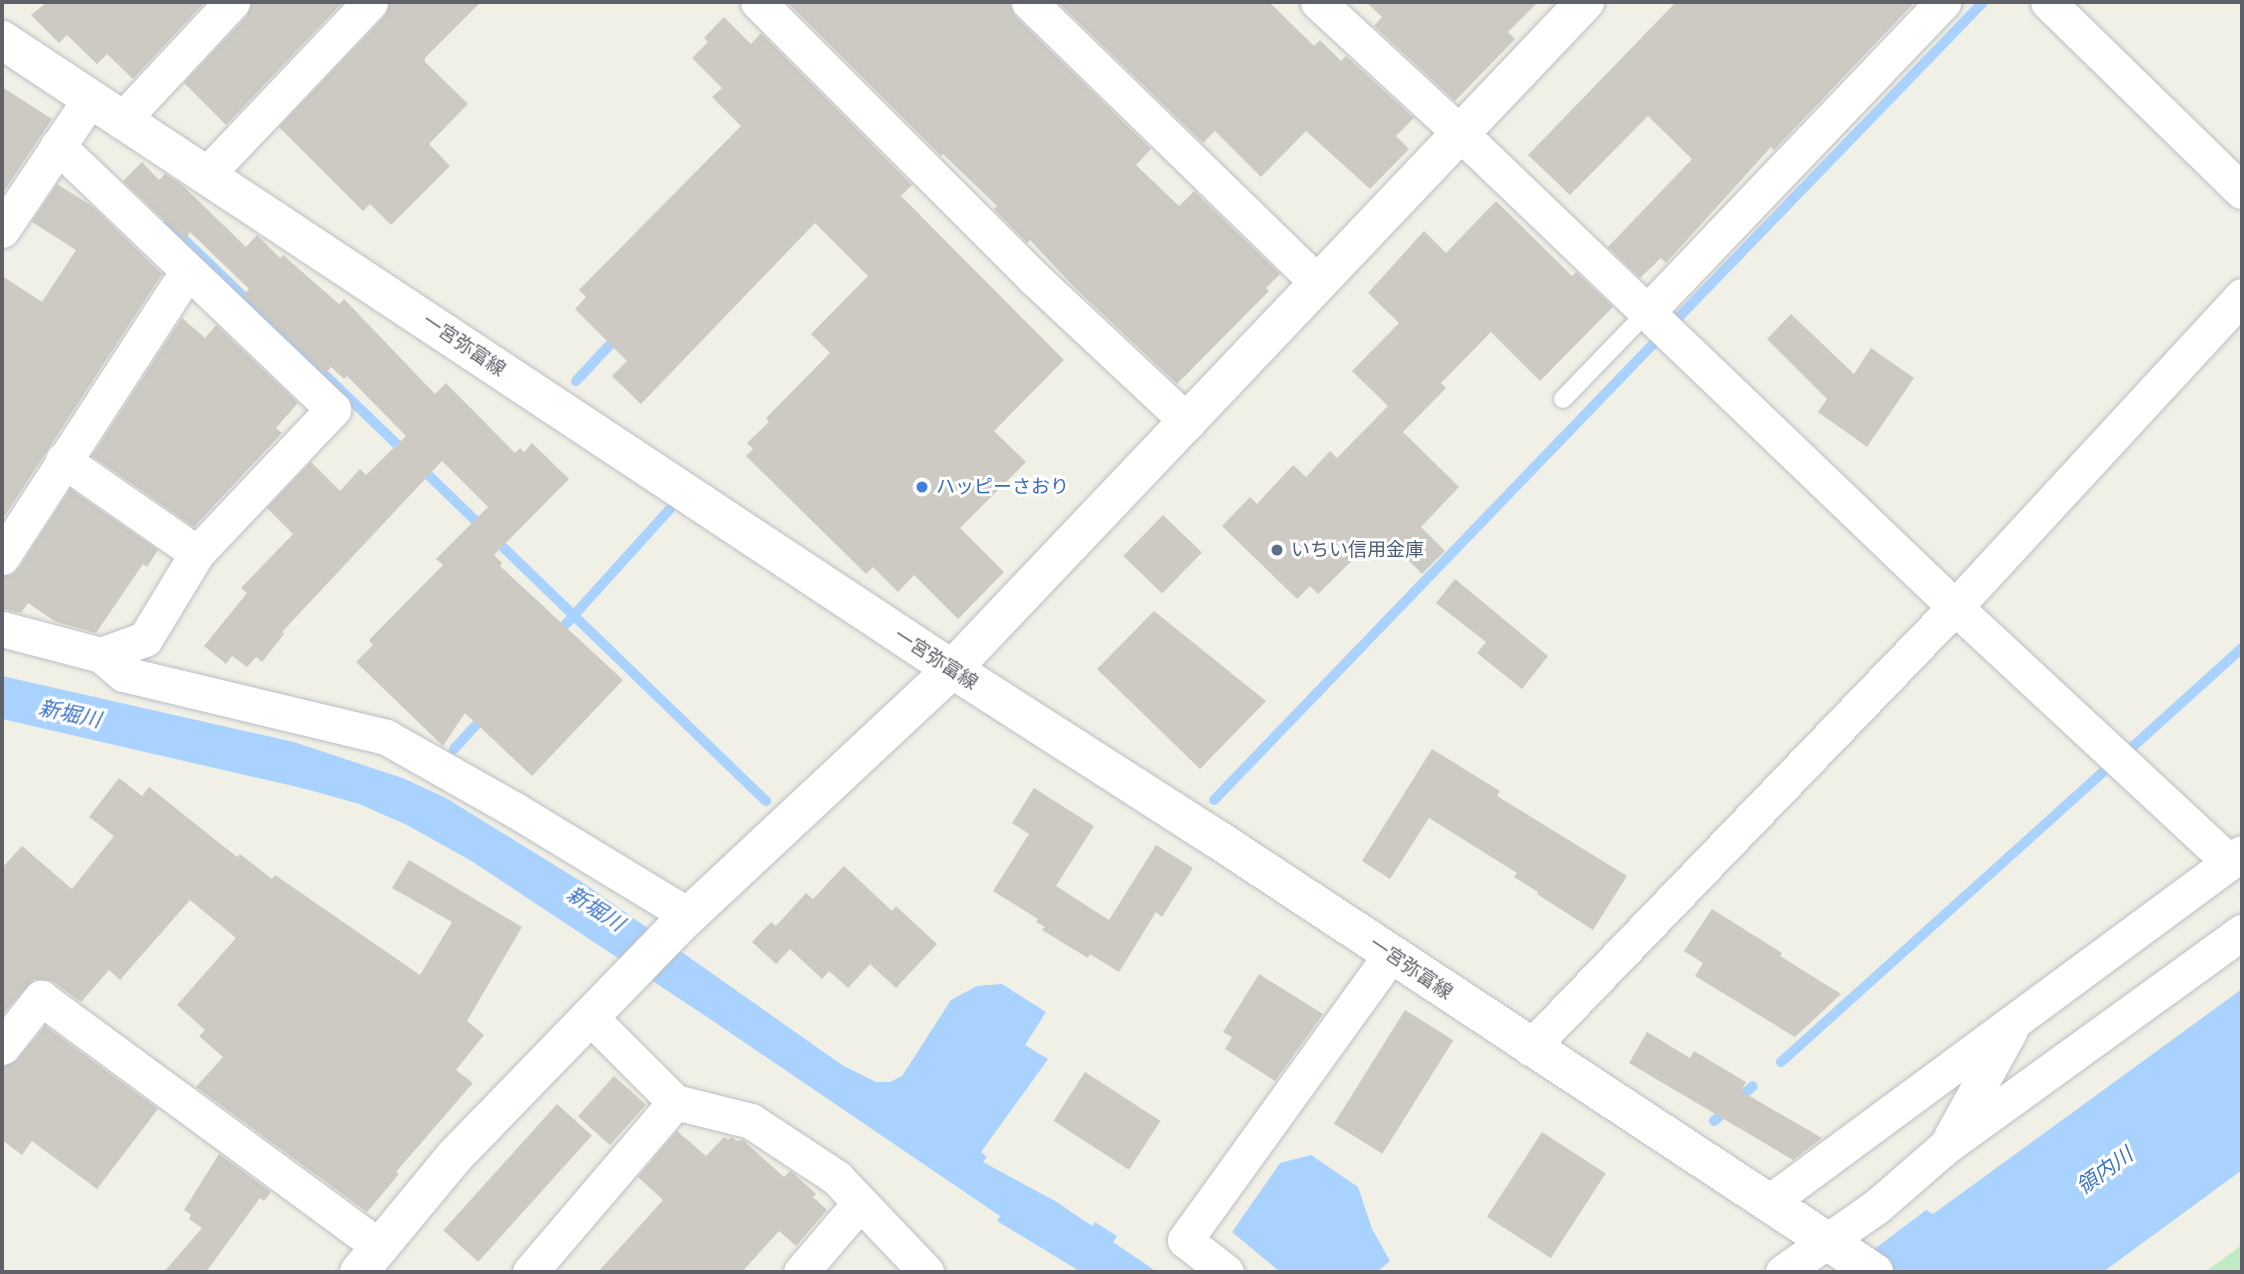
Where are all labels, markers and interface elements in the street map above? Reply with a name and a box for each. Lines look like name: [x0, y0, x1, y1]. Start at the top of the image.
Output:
street label: 一宮弥富線: [418, 309, 510, 381]
place label: ハッピーさおり: [936, 476, 1069, 498]
marker: ハッピーさおり: [914, 479, 930, 495]
place label: いちい信用金庫: [1291, 539, 1424, 561]
marker: いちい信用金庫: [1269, 542, 1285, 558]
street label: 一宮弥富線: [890, 624, 982, 694]
water label: 新堀川: [37, 694, 103, 732]
water label: 新堀川: [563, 880, 629, 936]
street label: 一宮弥富線: [1365, 932, 1457, 1004]
water label: 領内川: [2071, 1141, 2137, 1199]

